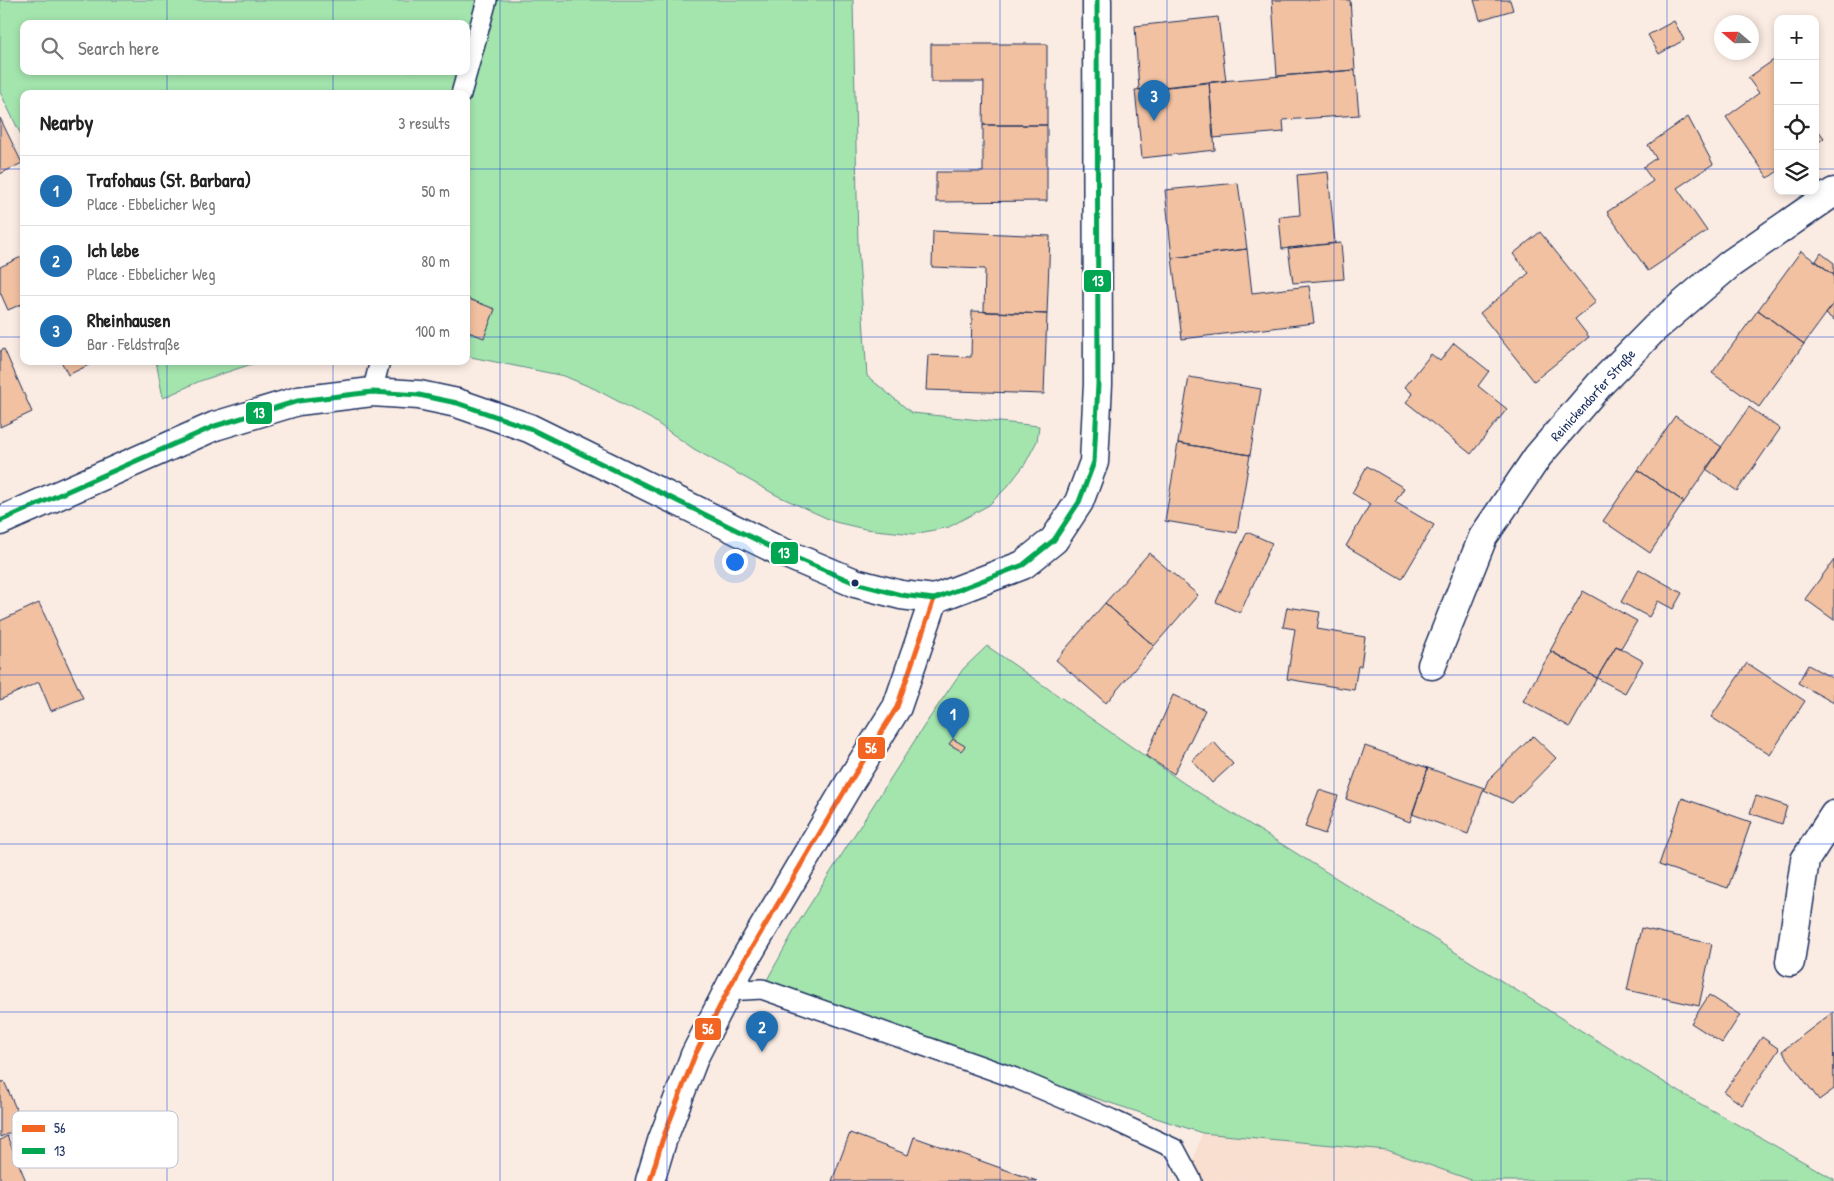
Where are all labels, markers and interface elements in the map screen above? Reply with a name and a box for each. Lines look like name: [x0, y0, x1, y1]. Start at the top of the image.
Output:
north arrow: [1714, 15, 1759, 60]
map controls: [1774, 15, 1819, 195]
button: +: [1774, 15, 1819, 60]
search box: [20, 20, 470, 75]
icon: search: [38, 34, 66, 62]
text: Search here: [78, 35, 159, 61]
button: −: [1774, 60, 1819, 105]
pin: 3: [1138, 80, 1170, 121]
button: locate: [1774, 105, 1819, 150]
text: Nearby: [40, 108, 93, 137]
text: 3 results: [398, 112, 450, 134]
button: layers: [1774, 150, 1819, 195]
text: Trafohaus (St. Barbara): [87, 167, 251, 193]
text: 1: [53, 180, 59, 202]
text: 50 m: [422, 180, 450, 202]
text: Place · Ebbelicher Weg: [87, 193, 215, 215]
text: Ich lebe: [87, 237, 139, 263]
text: 2: [52, 250, 60, 272]
text: 80 m: [421, 250, 450, 272]
text: Place · Ebbelicher Weg: [87, 263, 215, 285]
line badge: 13: [1083, 269, 1112, 293]
text: 13: [1092, 271, 1104, 290]
text: Rheinhausen: [87, 307, 171, 333]
text: 3: [52, 320, 60, 342]
text: 100 m: [415, 320, 450, 342]
text: Bar · Feldstraße: [87, 333, 180, 355]
street label: Reinickendorfer Straße: [1546, 344, 1640, 446]
line badge: 13: [245, 401, 273, 425]
text: 13: [253, 403, 265, 422]
line badge: 13: [770, 541, 799, 565]
text: 13: [778, 543, 790, 562]
your location: [722, 549, 748, 575]
unlabelled marker: [850, 578, 860, 588]
pin: 1: [937, 698, 969, 739]
line badge: 56: [857, 736, 886, 760]
text: 56: [865, 738, 877, 757]
pin: 2: [746, 1011, 778, 1052]
line badge: 56: [694, 1017, 722, 1041]
text: 56: [702, 1019, 714, 1038]
legend: [12, 1111, 178, 1168]
text: 56: [54, 1118, 66, 1137]
text: 13: [54, 1141, 65, 1160]

